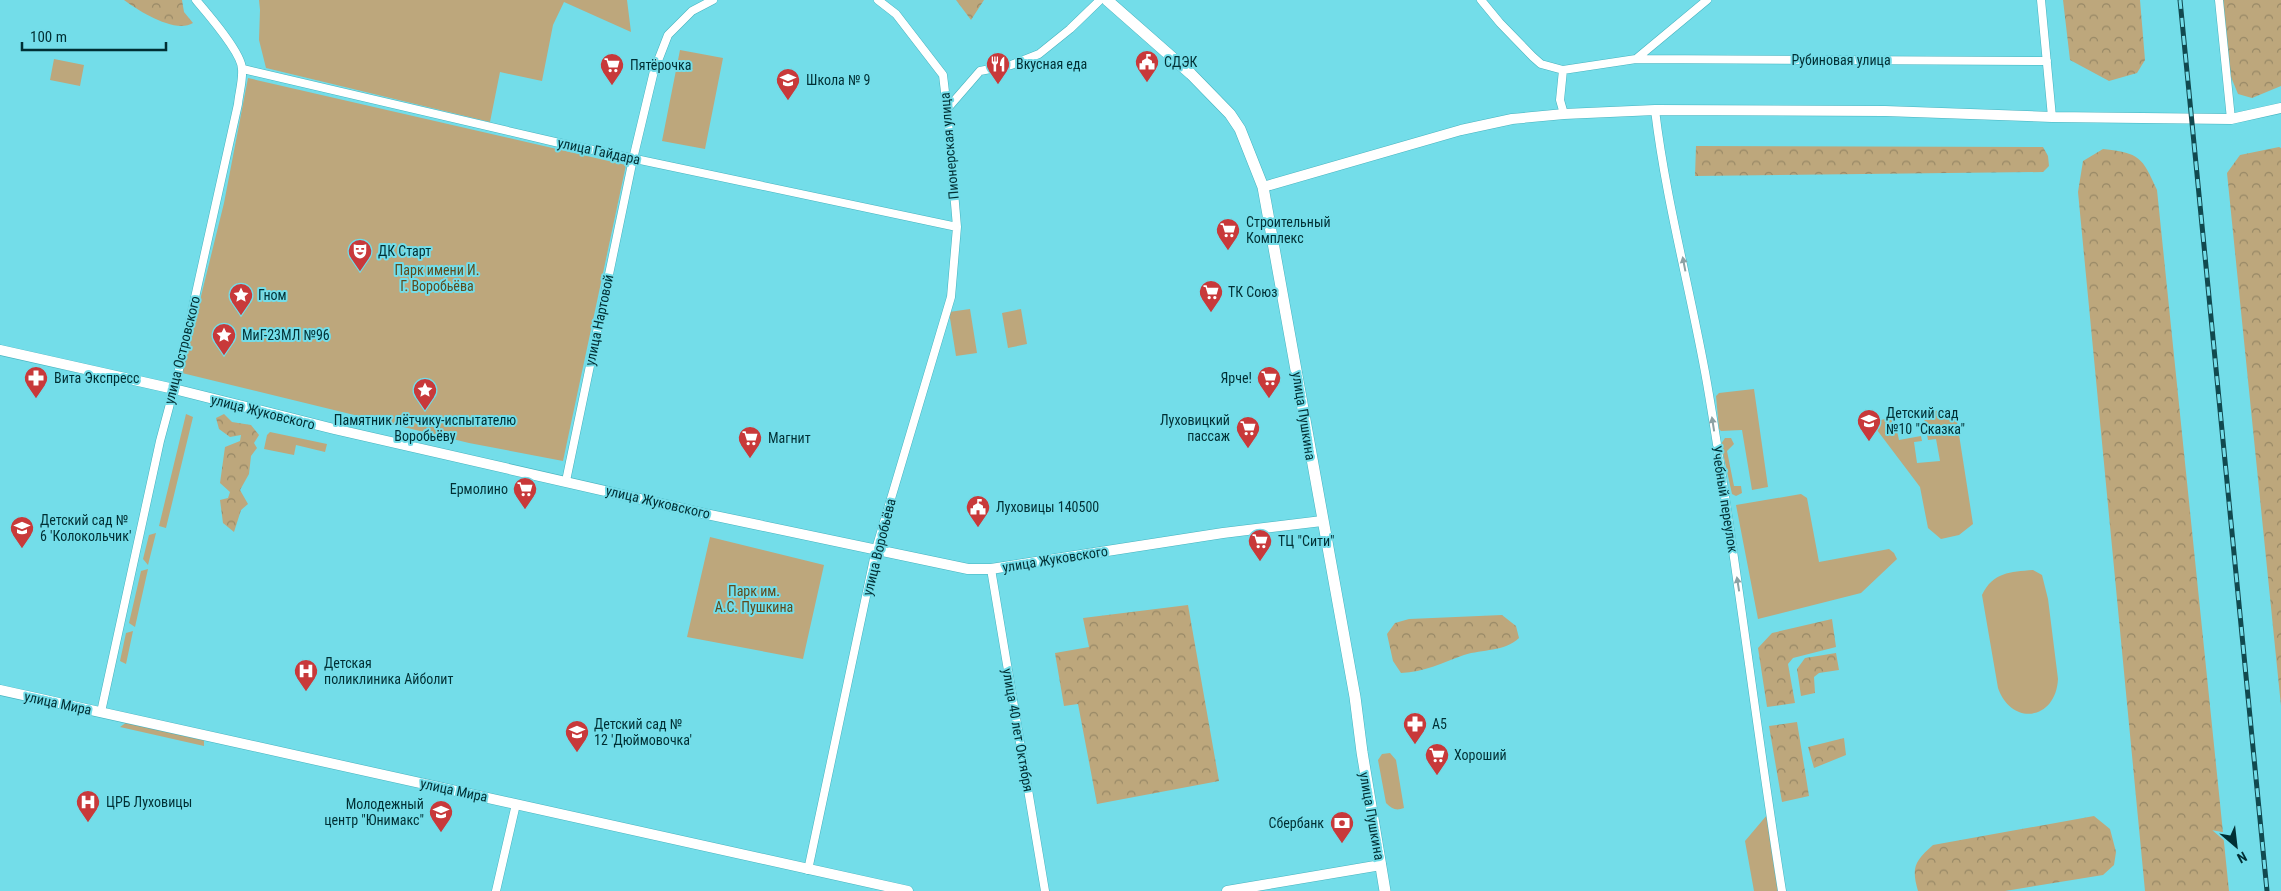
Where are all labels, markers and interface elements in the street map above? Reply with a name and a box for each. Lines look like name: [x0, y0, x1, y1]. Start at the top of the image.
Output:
scale bar: [22, 20, 166, 52]
text: 100 m: [30, 28, 67, 46]
public building icon: СДЭК: [1134, 49, 1160, 83]
restaurant icon: Вкусная еда: [985, 51, 1011, 85]
supermarket icon: Пятёрочка: [599, 52, 625, 86]
street label: Рубиновая улица: [1791, 52, 1891, 68]
place label: СДЭК: [1164, 54, 1197, 70]
place label: Вкусная еда: [1016, 56, 1087, 72]
place label: Пятёрочка: [630, 57, 692, 73]
school or university icon: Школа № 9: [775, 67, 801, 101]
place label: Школа № 9: [806, 72, 871, 88]
street label: Пионерская улица: [936, 92, 962, 200]
street label: улица Гайдара: [556, 134, 642, 168]
place label: Строительный Комплекс: [1246, 214, 1331, 246]
supermarket icon: Строительный Комплекс: [1215, 217, 1241, 251]
theatre icon: ДК Старт: [347, 238, 373, 272]
place label: ДК Старт: [378, 243, 431, 259]
one-way arrow: [1679, 256, 1687, 272]
park label: Парк имени И. Г. Воробьёва: [395, 262, 479, 294]
street label: улица Нартовой: [582, 273, 616, 367]
supermarket icon: ТК Союз: [1198, 279, 1224, 313]
place icon: Гном: [228, 282, 254, 316]
place label: ТК Союз: [1228, 284, 1277, 300]
place label: Гном: [258, 287, 287, 303]
street label: улица Островского: [161, 294, 203, 406]
place icon: МиГ-23МЛ №96: [211, 322, 237, 356]
place label: МиГ-23МЛ №96: [242, 327, 330, 343]
pharmacy icon: Вита Экспресс: [23, 365, 49, 399]
supermarket icon: Ярче!: [1256, 365, 1282, 399]
place label: Вита Экспресс: [54, 370, 139, 386]
place label: Ярче!: [1220, 370, 1252, 386]
street label: улица Пушкина: [1289, 371, 1319, 461]
place icon: Памятник лётчику-испытателю Воробьёву: [412, 377, 438, 411]
street label: улица Жуковского: [209, 391, 317, 433]
place label: Детский сад №10 "Сказка": [1886, 405, 1965, 437]
school or university icon: Детский сад №10 "Сказка": [1856, 408, 1882, 442]
place label: Памятник лётчику-испытателю Воробьёву: [334, 412, 516, 444]
place label: Луховицкий пассаж: [1160, 412, 1230, 444]
supermarket icon: Луховицкий пассаж: [1235, 415, 1261, 449]
one-way arrow: [1709, 415, 1717, 431]
supermarket icon: Магнит: [737, 425, 763, 459]
place label: Магнит: [768, 430, 811, 446]
street label: Учебный переулок: [1709, 444, 1741, 554]
supermarket icon: Ермолино: [512, 476, 538, 510]
place label: Ермолино: [450, 481, 508, 497]
street label: улица Жуковского: [604, 482, 712, 522]
public building icon: Луховицы 140500: [965, 494, 991, 528]
street label: улица Воробьёва: [859, 497, 899, 597]
place label: Луховицы 140500: [996, 499, 1099, 515]
place label: Детский сад № 6 'Колокольчик': [40, 512, 131, 544]
school or university icon: Детский сад № 6 'Колокольчик': [9, 515, 35, 549]
supermarket icon: ТЦ "Сити": [1247, 528, 1273, 562]
place label: ТЦ "Сити": [1278, 533, 1335, 549]
street label: улица Жуковского: [1001, 543, 1109, 575]
one-way arrow: [1734, 576, 1742, 592]
park label: Парк им. А.С. Пушкина: [715, 583, 793, 615]
place label: Детская поликлиника Айболит: [324, 655, 453, 687]
hospital icon: Детская поликлиника Айболит: [293, 658, 319, 692]
street label: улица 40 лет Октября: [999, 667, 1037, 793]
street label: улица Мира: [23, 688, 93, 718]
pharmacy icon: А5: [1402, 711, 1428, 745]
place label: Детский сад № 12 'Дюймовочка': [594, 716, 692, 748]
place label: А5: [1432, 716, 1447, 732]
school or university icon: Детский сад № 12 'Дюймовочка': [564, 719, 590, 753]
supermarket icon: Хороший: [1424, 742, 1450, 776]
place label: Хороший: [1454, 747, 1507, 763]
street label: улица Пушкина: [1356, 771, 1388, 861]
street label: улица Мира: [419, 775, 489, 805]
hospital icon: ЦРБ Луховицы: [75, 789, 101, 823]
place label: ЦРБ Луховицы: [106, 794, 192, 810]
place label: Молодежный центр "Юнимакс": [324, 796, 424, 828]
school or university icon: Молодежный центр "Юнимакс": [428, 799, 454, 833]
bank icon: Сбербанк: [1329, 810, 1355, 844]
place label: Сбербанк: [1268, 815, 1324, 831]
north arrow: [2211, 821, 2261, 871]
text: N: [2235, 848, 2250, 867]

